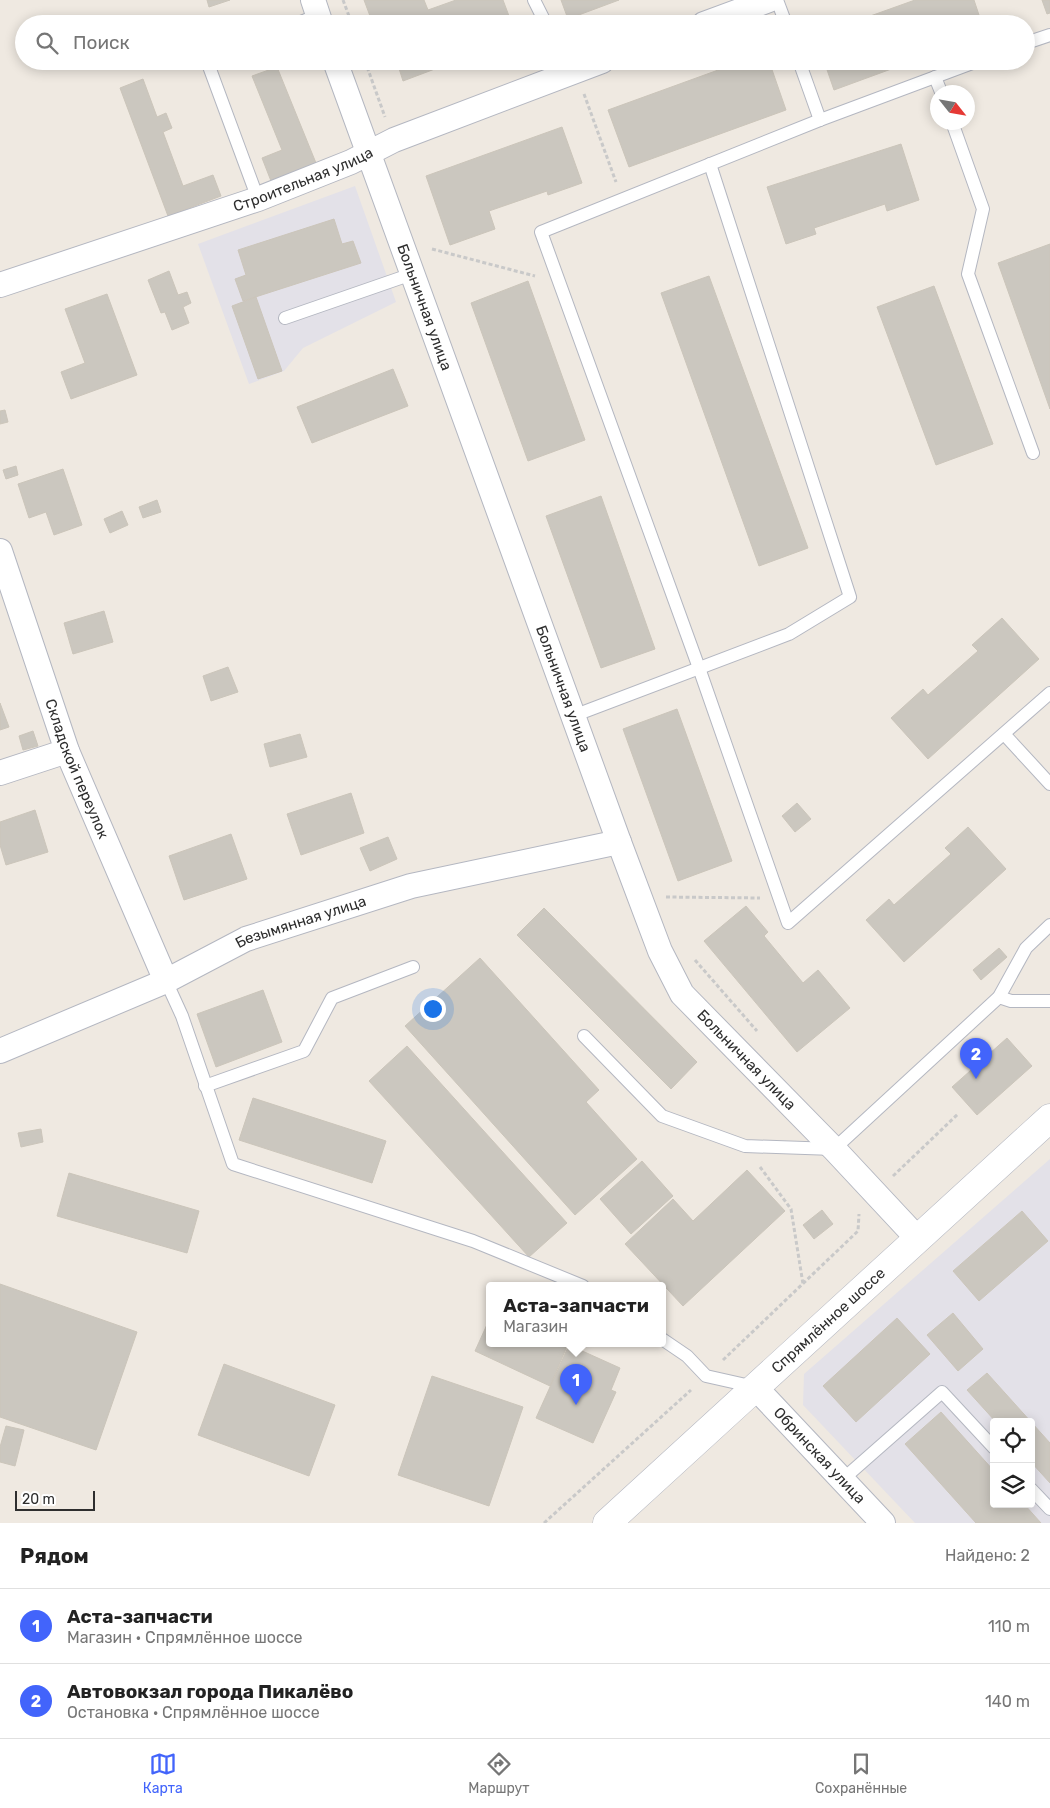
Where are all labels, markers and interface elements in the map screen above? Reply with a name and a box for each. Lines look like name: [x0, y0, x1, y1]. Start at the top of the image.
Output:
search box: [15, 15, 1035, 70]
icon: search: [33, 29, 61, 57]
text: Поиск: [73, 31, 130, 54]
north arrow: [930, 85, 975, 130]
street label: Строительная улица: [231, 143, 376, 216]
street label: Больничная улица: [393, 242, 456, 373]
street label: Больничная улица: [532, 623, 595, 755]
street label: Складской переулок: [41, 697, 113, 841]
street label: Безымянная улица: [232, 892, 368, 952]
your location: [420, 996, 446, 1022]
street label: Больничная улица: [693, 1006, 800, 1114]
pin: 2: [960, 1038, 992, 1079]
street label: Спрямлённое шоссе: [768, 1264, 889, 1377]
popup: [486, 1282, 666, 1347]
text: Аста-запчасти: [503, 1294, 649, 1317]
text: Магазин: [503, 1317, 568, 1336]
pin: 1: [560, 1364, 592, 1405]
street label: Обринская улица: [770, 1403, 869, 1507]
map controls: [990, 1418, 1035, 1508]
button: locate: [990, 1418, 1035, 1463]
button: layers: [990, 1463, 1035, 1508]
scale bar: [15, 1488, 95, 1511]
text: 20 m: [22, 1491, 55, 1508]
text: Рядом: [20, 1543, 89, 1568]
text: Найдено: 2: [945, 1546, 1030, 1565]
text: Аста-запчасти: [67, 1605, 213, 1628]
text: 1: [32, 1617, 40, 1636]
text: 110 m: [988, 1617, 1030, 1636]
text: Магазин · Спрямлённое шоссе: [67, 1628, 303, 1647]
text: Автовокзал города Пикалёво: [67, 1680, 353, 1703]
text: 2: [31, 1692, 41, 1711]
text: 140 m: [985, 1692, 1030, 1711]
text: Остановка · Спрямлённое шоссе: [67, 1703, 320, 1722]
tab: Карта: [143, 1750, 183, 1797]
tab: Маршрут: [468, 1750, 529, 1797]
tab: Сохранённые: [815, 1750, 907, 1797]

